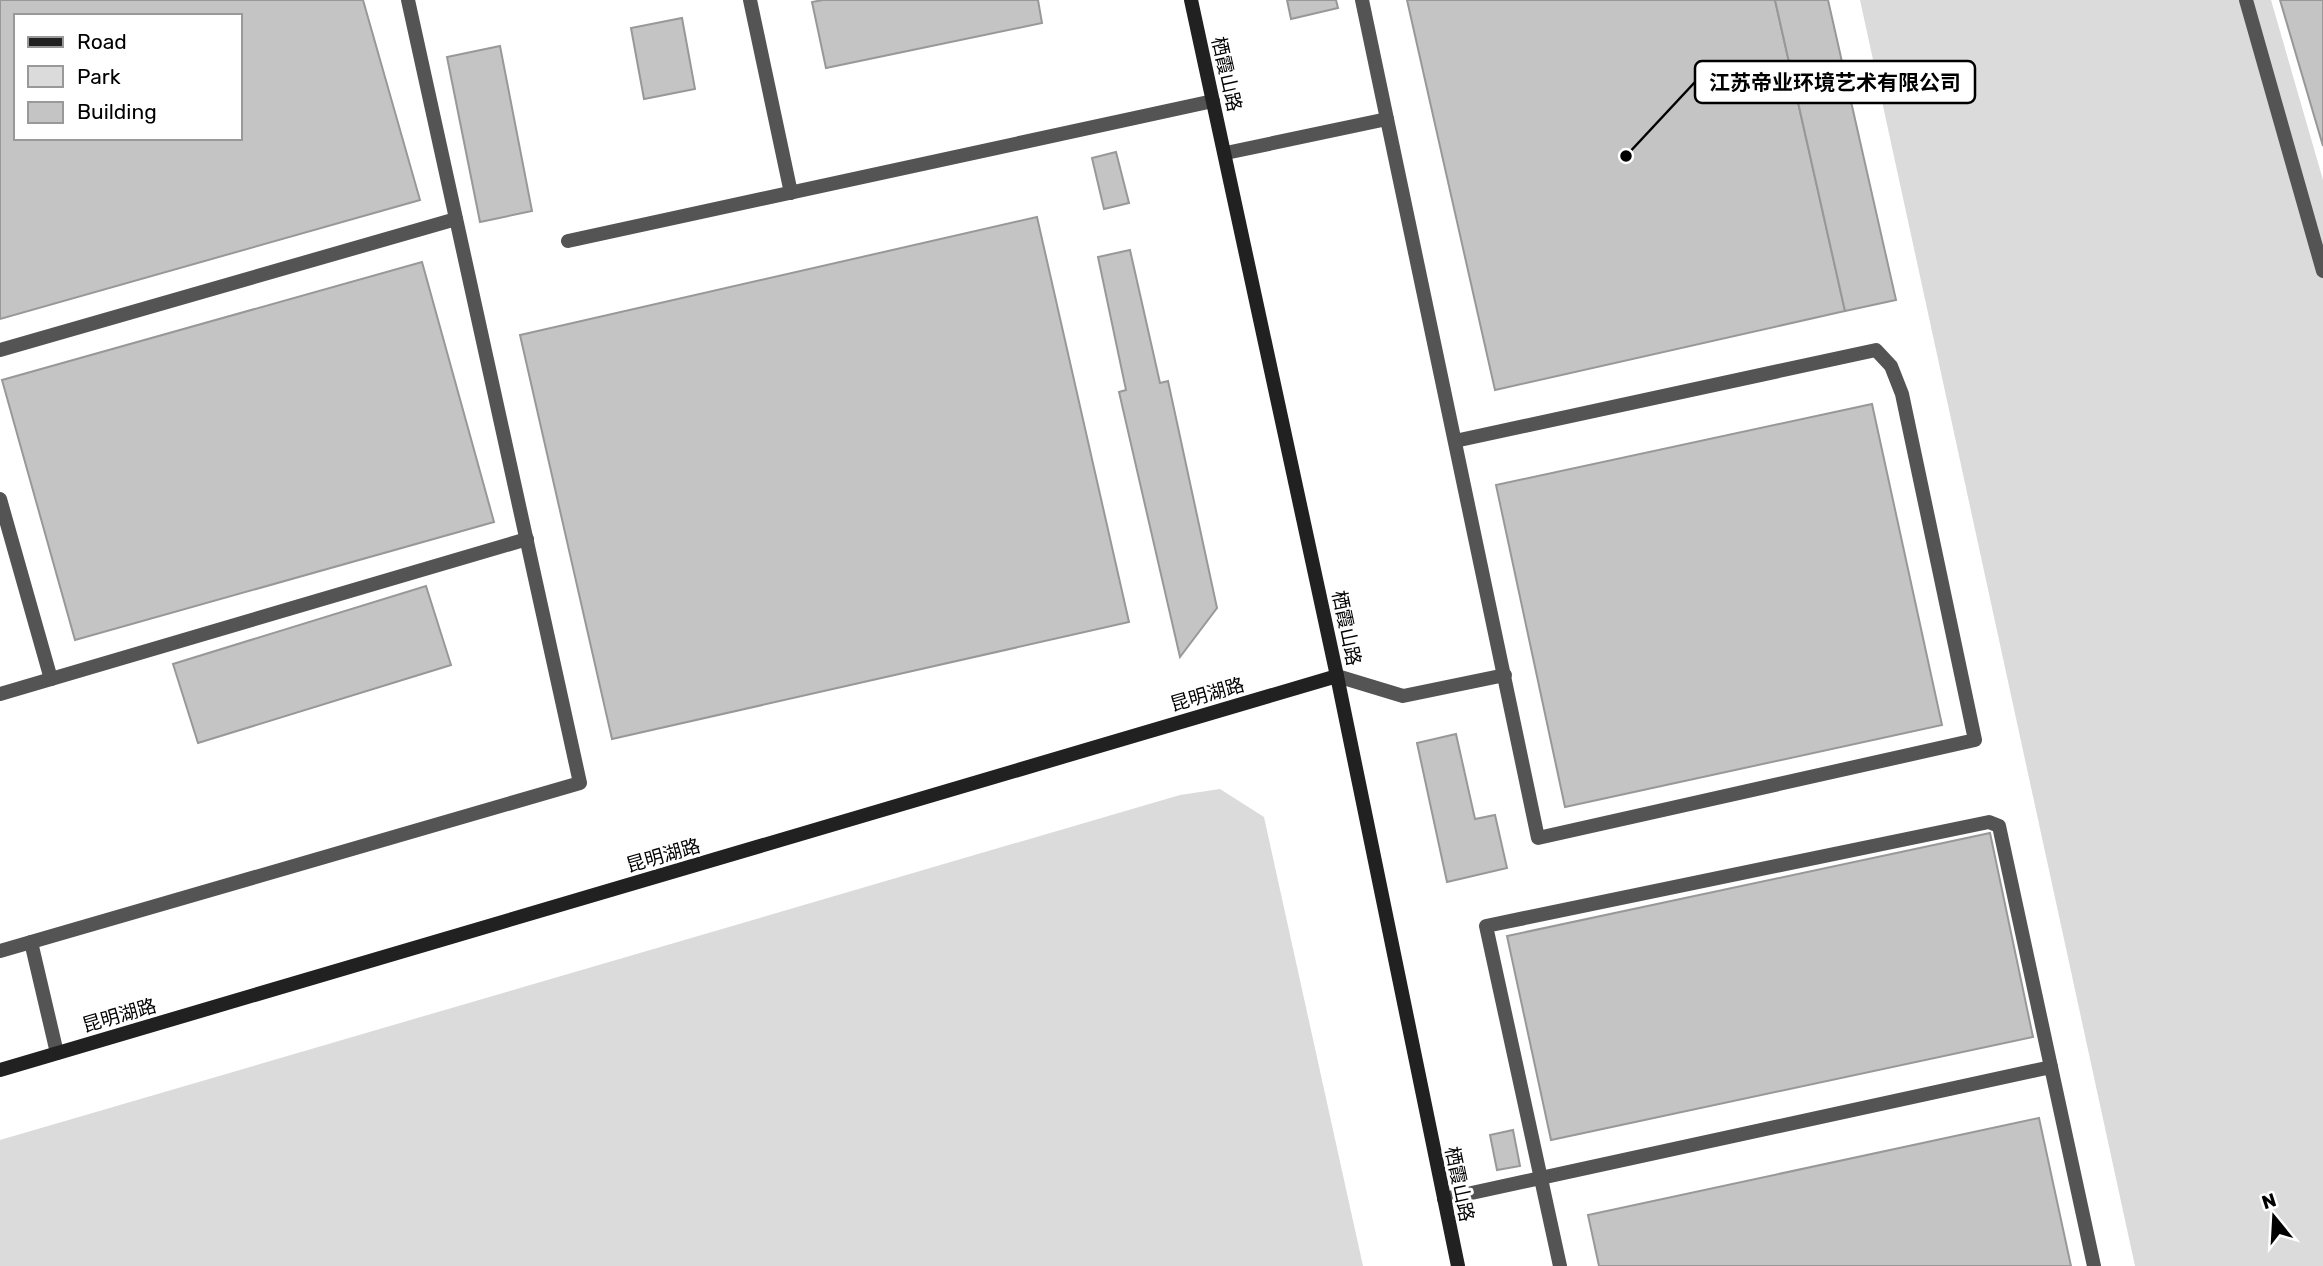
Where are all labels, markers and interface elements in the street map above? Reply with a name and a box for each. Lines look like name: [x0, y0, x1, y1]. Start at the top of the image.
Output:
legend: [14, 14, 242, 140]
text: Road: [77, 29, 127, 54]
street label: 栖霞山路: [1207, 34, 1246, 114]
callout: 江苏帝业环境艺术有限公司: [1695, 61, 1975, 103]
text: Park: [77, 64, 121, 89]
text: 江苏帝业环境艺术有限公司: [1709, 70, 1961, 95]
text: Building: [77, 99, 157, 124]
street label: 栖霞山路: [1327, 589, 1366, 668]
street label: 昆明湖路: [1167, 673, 1247, 716]
street label: 昆明湖路: [623, 834, 703, 877]
street label: 昆明湖路: [79, 994, 159, 1037]
street label: 栖霞山路: [1440, 1145, 1479, 1224]
north arrow: [2239, 1182, 2309, 1252]
text: N: [2259, 1188, 2279, 1214]

